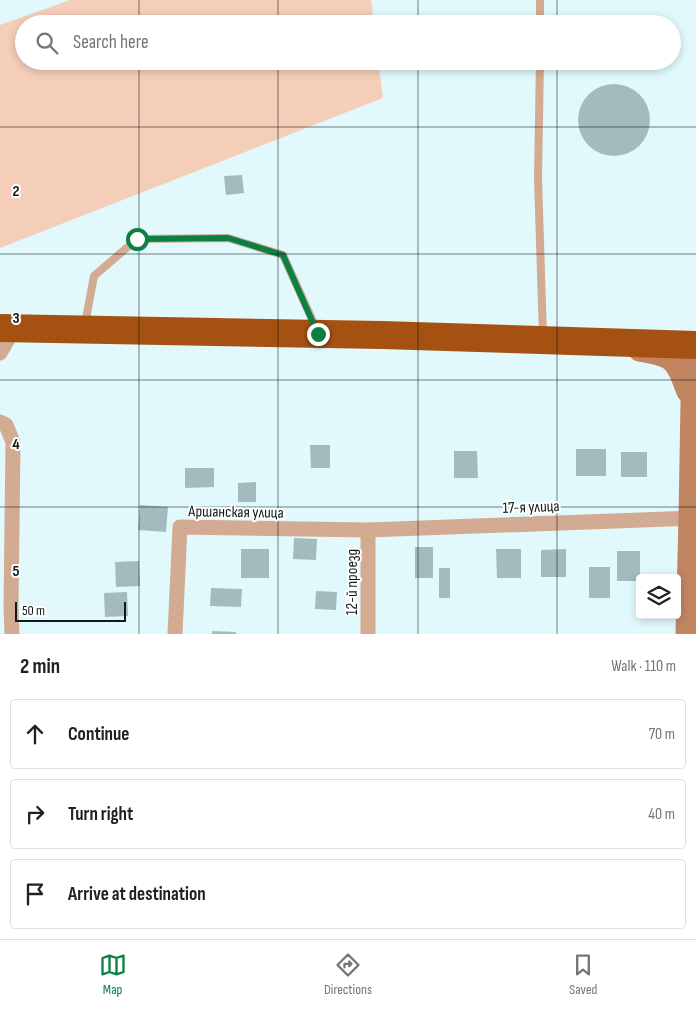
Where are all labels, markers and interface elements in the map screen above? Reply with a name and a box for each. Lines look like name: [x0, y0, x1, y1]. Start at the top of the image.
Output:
search box: [15, 15, 681, 70]
icon: search: [33, 29, 61, 57]
text: Search here: [73, 31, 149, 54]
text: 2: [12, 182, 20, 201]
route start: [126, 228, 149, 251]
text: 3: [12, 309, 20, 328]
route end: [307, 323, 330, 346]
text: 4: [12, 435, 20, 454]
street label: 17-я улица: [502, 497, 560, 518]
street label: Аршанская улица: [187, 502, 284, 523]
street label: 12-й проезд: [343, 549, 362, 615]
text: 5: [12, 562, 20, 581]
map controls: [636, 574, 681, 619]
button: layers: [636, 574, 681, 619]
scale bar: [15, 599, 126, 622]
text: 50 m: [22, 602, 45, 619]
text: 2 min: [20, 654, 60, 679]
text: Walk · 110 m: [611, 657, 676, 676]
icon: ahead: [21, 720, 49, 748]
text: Continue: [68, 723, 129, 746]
text: 70 m: [649, 725, 675, 744]
icon: right: [21, 800, 49, 828]
text: Turn right: [68, 803, 133, 826]
text: 40 m: [648, 805, 675, 824]
icon: arrive: [21, 880, 49, 908]
text: Arrive at destination: [68, 883, 206, 906]
tab: Map: [99, 951, 127, 998]
tab: Directions: [324, 951, 372, 998]
tab: Saved: [569, 951, 597, 998]

